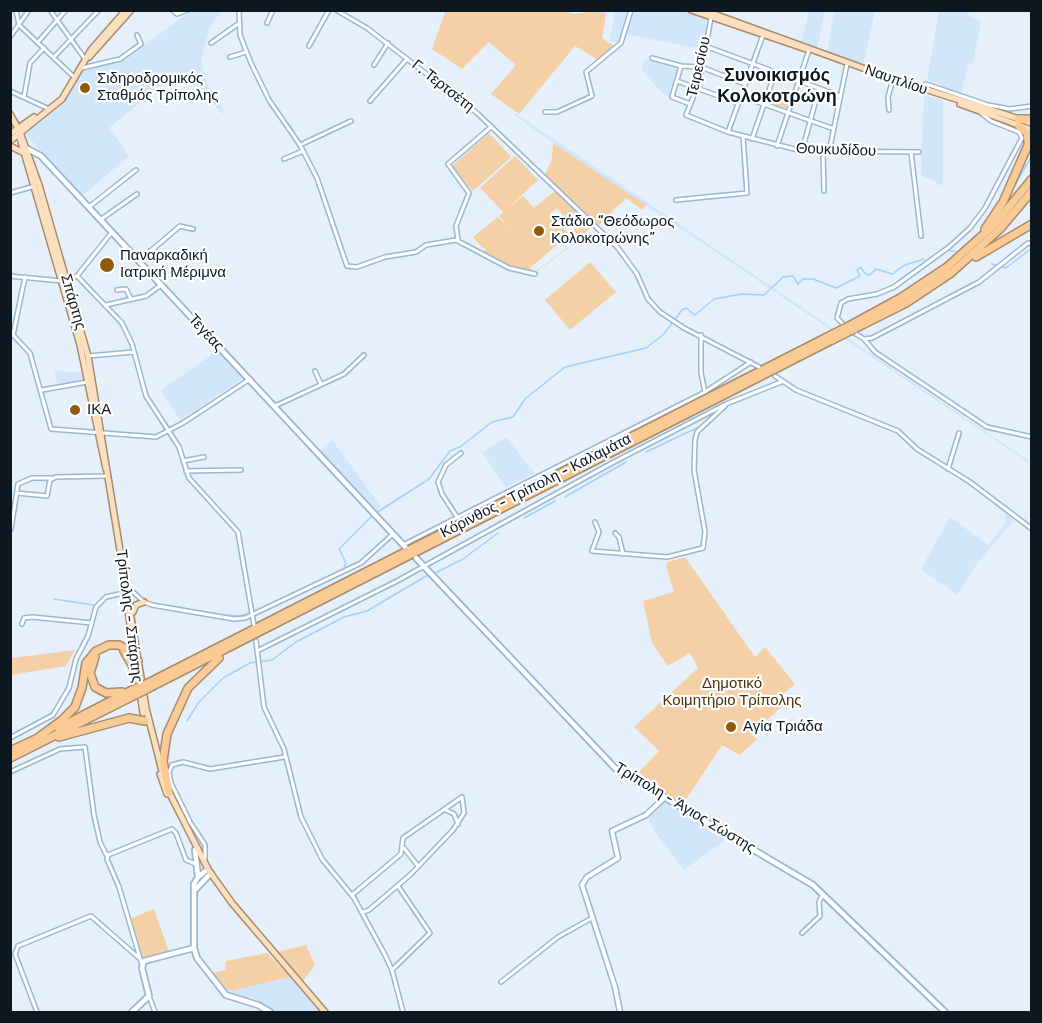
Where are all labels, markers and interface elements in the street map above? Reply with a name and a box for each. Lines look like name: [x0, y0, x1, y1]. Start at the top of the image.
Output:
street label: Τειρεσίου: [683, 35, 715, 99]
street label: Γ. Τερτσέτη: [408, 56, 478, 116]
street label: Ναυπλίου: [862, 61, 930, 99]
district label: Συνοικισμός Κολοκοτρώνη: [717, 65, 837, 107]
place label: Σιδηροδρομικός Σταθμός Τρίπολης: [97, 70, 218, 105]
marker: Σιδηροδρομικός Σταθμός Τρίπολης: [78, 81, 92, 95]
street label: Θουκυδίδου: [795, 140, 877, 160]
place label: Στάδιο “Θεόδωρος Κολοκοτρώνης”: [551, 213, 674, 248]
marker: Στάδιο “Θεόδωρος Κολοκοτρώνης”: [532, 224, 546, 238]
place label: Παναρκαδική Ιατρική Μέριμνα: [120, 247, 226, 282]
marker: Παναρκαδική Ιατρική Μέριμνα: [98, 256, 116, 274]
street label: Σπάρτης: [56, 272, 90, 332]
street label: Τεγέας: [184, 311, 228, 355]
place label: ΙΚΑ: [87, 401, 111, 419]
marker: ΙΚΑ: [68, 403, 82, 417]
street label: Κόρινθος - Τρίπολη - Καλαμάτα: [438, 430, 634, 542]
street label: Τρίπολης - Σπάρτης: [112, 548, 146, 684]
park label: Δημοτικό Κοιμητήριο Τρίπολης: [663, 675, 801, 710]
place label: Αγία Τριάδα: [743, 718, 823, 736]
marker: Αγία Τριάδα: [724, 720, 738, 734]
street label: Τρίπολη - Άγιος Σώστης: [611, 759, 759, 857]

